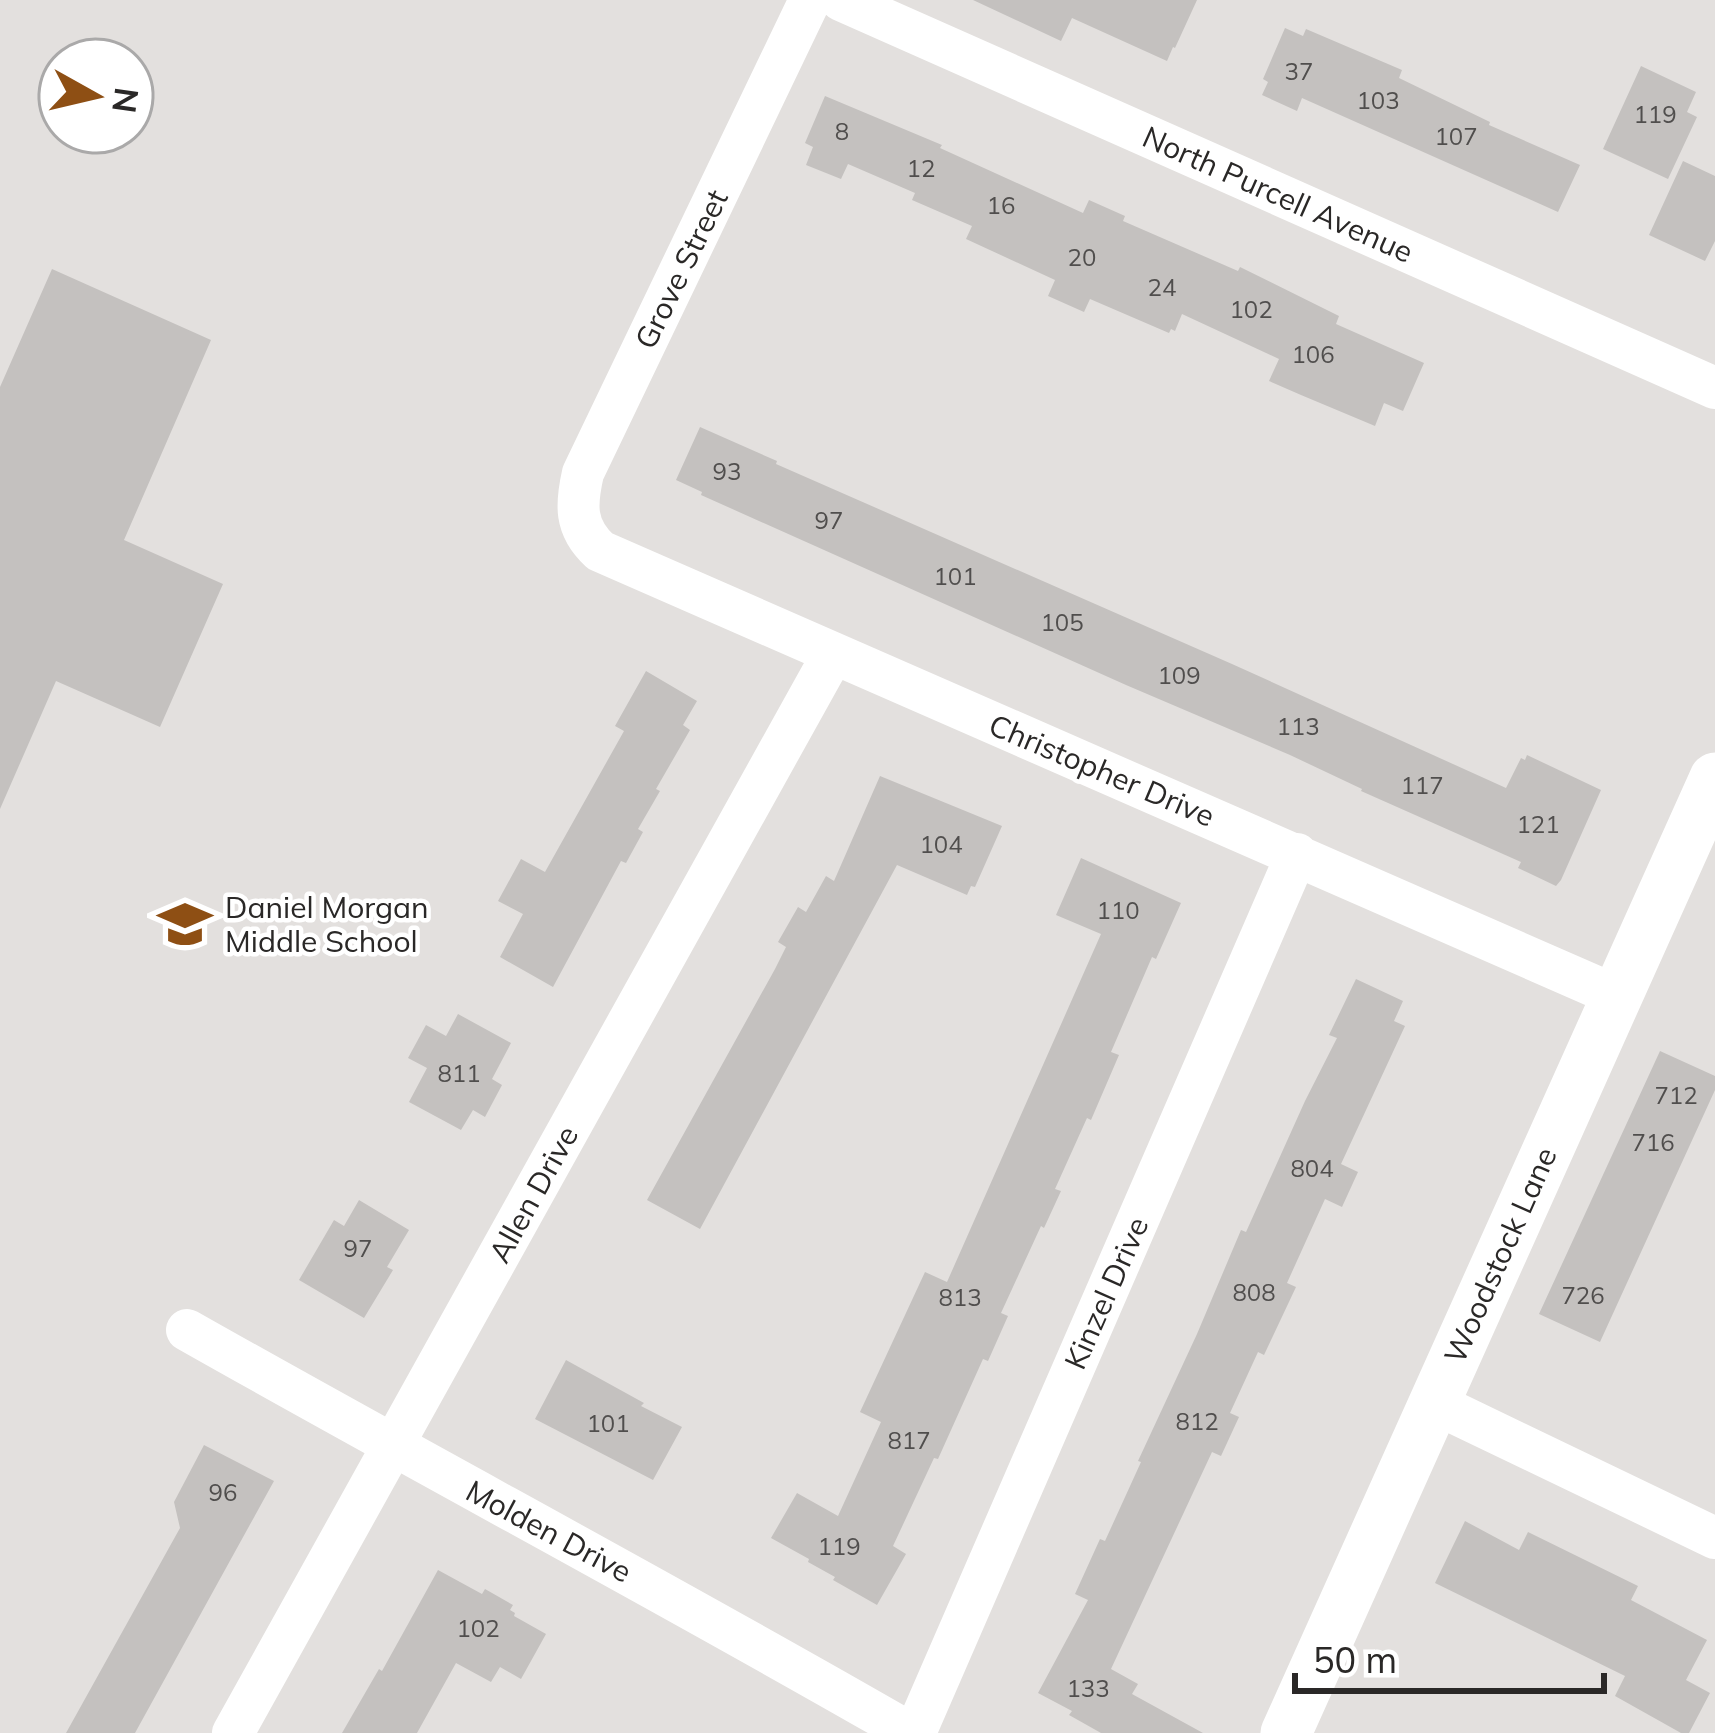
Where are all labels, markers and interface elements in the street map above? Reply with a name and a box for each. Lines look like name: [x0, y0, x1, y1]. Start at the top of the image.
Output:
north arrow: [36, 36, 156, 156]
house number: 37: [1285, 56, 1313, 86]
text: N: [104, 85, 148, 115]
house number: 103: [1356, 85, 1400, 115]
house number: 119: [1633, 99, 1677, 129]
house number: 8: [835, 116, 849, 146]
street label: North Purcell Avenue: [1137, 117, 1419, 271]
house number: 107: [1434, 121, 1478, 151]
house number: 12: [907, 153, 935, 183]
street label: Grove Street: [626, 183, 736, 355]
house number: 16: [987, 190, 1015, 220]
house number: 20: [1068, 242, 1096, 272]
house number: 24: [1148, 272, 1176, 302]
house number: 102: [1229, 294, 1273, 324]
house number: 106: [1291, 339, 1335, 369]
house number: 93: [713, 456, 741, 486]
house number: 97: [815, 505, 843, 535]
house number: 101: [933, 561, 977, 591]
house number: 105: [1040, 607, 1084, 637]
house number: 109: [1157, 660, 1201, 690]
street label: Christopher Drive: [983, 705, 1221, 835]
house number: 113: [1276, 711, 1320, 741]
house number: 117: [1400, 770, 1444, 800]
house number: 121: [1516, 809, 1560, 839]
house number: 104: [919, 829, 963, 859]
place label: Daniel Morgan Middle School: [225, 888, 429, 960]
school or university icon: Daniel Morgan Middle School: [156, 895, 214, 953]
house number: 110: [1096, 895, 1140, 925]
house number: 811: [437, 1058, 481, 1088]
house number: 712: [1654, 1080, 1698, 1110]
street label: Allen Drive: [480, 1119, 586, 1269]
house number: 716: [1631, 1127, 1675, 1157]
street label: Woodstock Lane: [1435, 1141, 1565, 1369]
house number: 804: [1290, 1153, 1334, 1183]
street label: Kinzel Drive: [1056, 1211, 1156, 1375]
house number: 97: [344, 1233, 372, 1263]
house number: 808: [1232, 1277, 1276, 1307]
house number: 726: [1561, 1280, 1605, 1310]
house number: 813: [938, 1282, 982, 1312]
house number: 812: [1175, 1406, 1219, 1436]
house number: 101: [586, 1408, 630, 1438]
house number: 817: [887, 1425, 931, 1455]
street label: Molden Drive: [460, 1471, 638, 1591]
house number: 96: [209, 1477, 237, 1507]
house number: 119: [817, 1531, 861, 1561]
house number: 102: [456, 1613, 500, 1643]
scale bar: [1295, 1619, 1604, 1693]
text: 50 m: [1313, 1637, 1397, 1682]
house number: 133: [1066, 1673, 1110, 1703]

